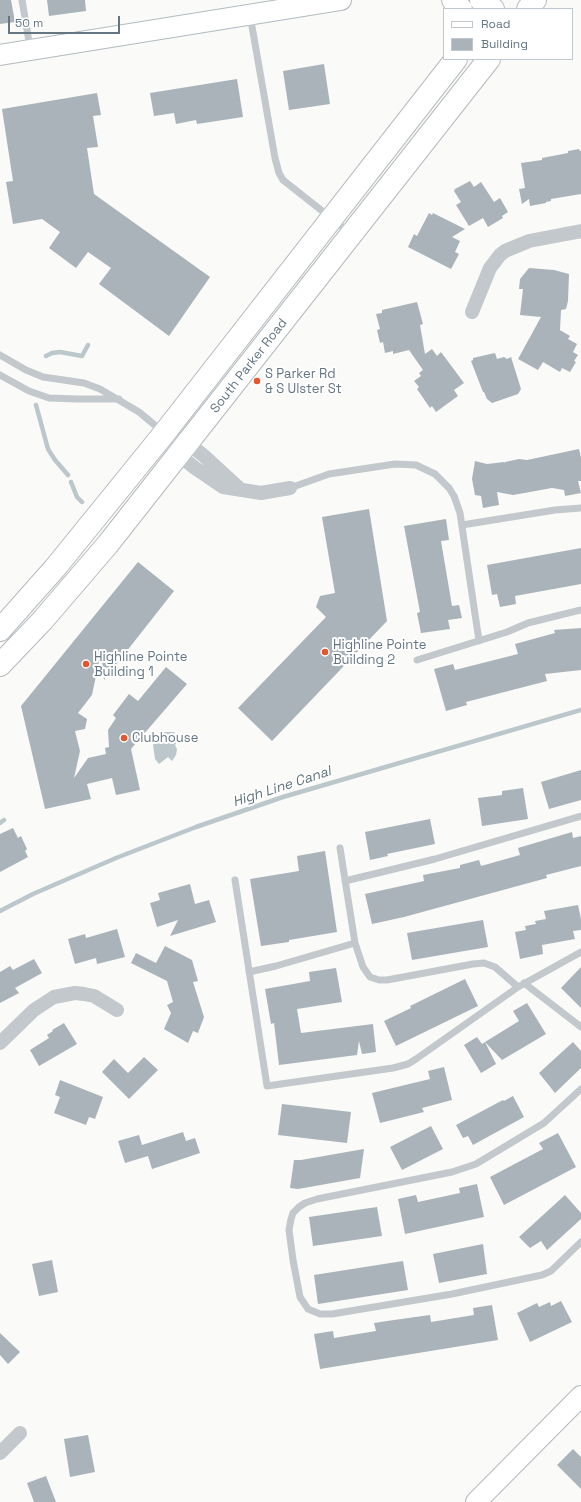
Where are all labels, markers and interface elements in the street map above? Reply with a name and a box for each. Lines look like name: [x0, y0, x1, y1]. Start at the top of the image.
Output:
scale bar: [10, 8, 122, 34]
legend: [443, 8, 573, 60]
text: 50 m: [15, 15, 43, 31]
text: Road: [481, 16, 510, 32]
text: Building: [481, 36, 528, 52]
street label: South Parker Road: [207, 316, 291, 416]
place label: S Parker Rd & S Ulster St: [265, 366, 342, 397]
marker: S Parker Rd & S Ulster St: [252, 376, 262, 386]
place label: Highline Pointe Building 2: [333, 637, 426, 668]
marker: Highline Pointe Building 2: [320, 647, 330, 657]
place label: Highline Pointe Building 1: [94, 649, 187, 680]
marker: Highline Pointe Building 1: [81, 659, 91, 669]
place label: Clubhouse: [132, 730, 198, 746]
marker: Clubhouse: [119, 733, 129, 743]
water label: High Line Canal: [231, 763, 333, 811]

